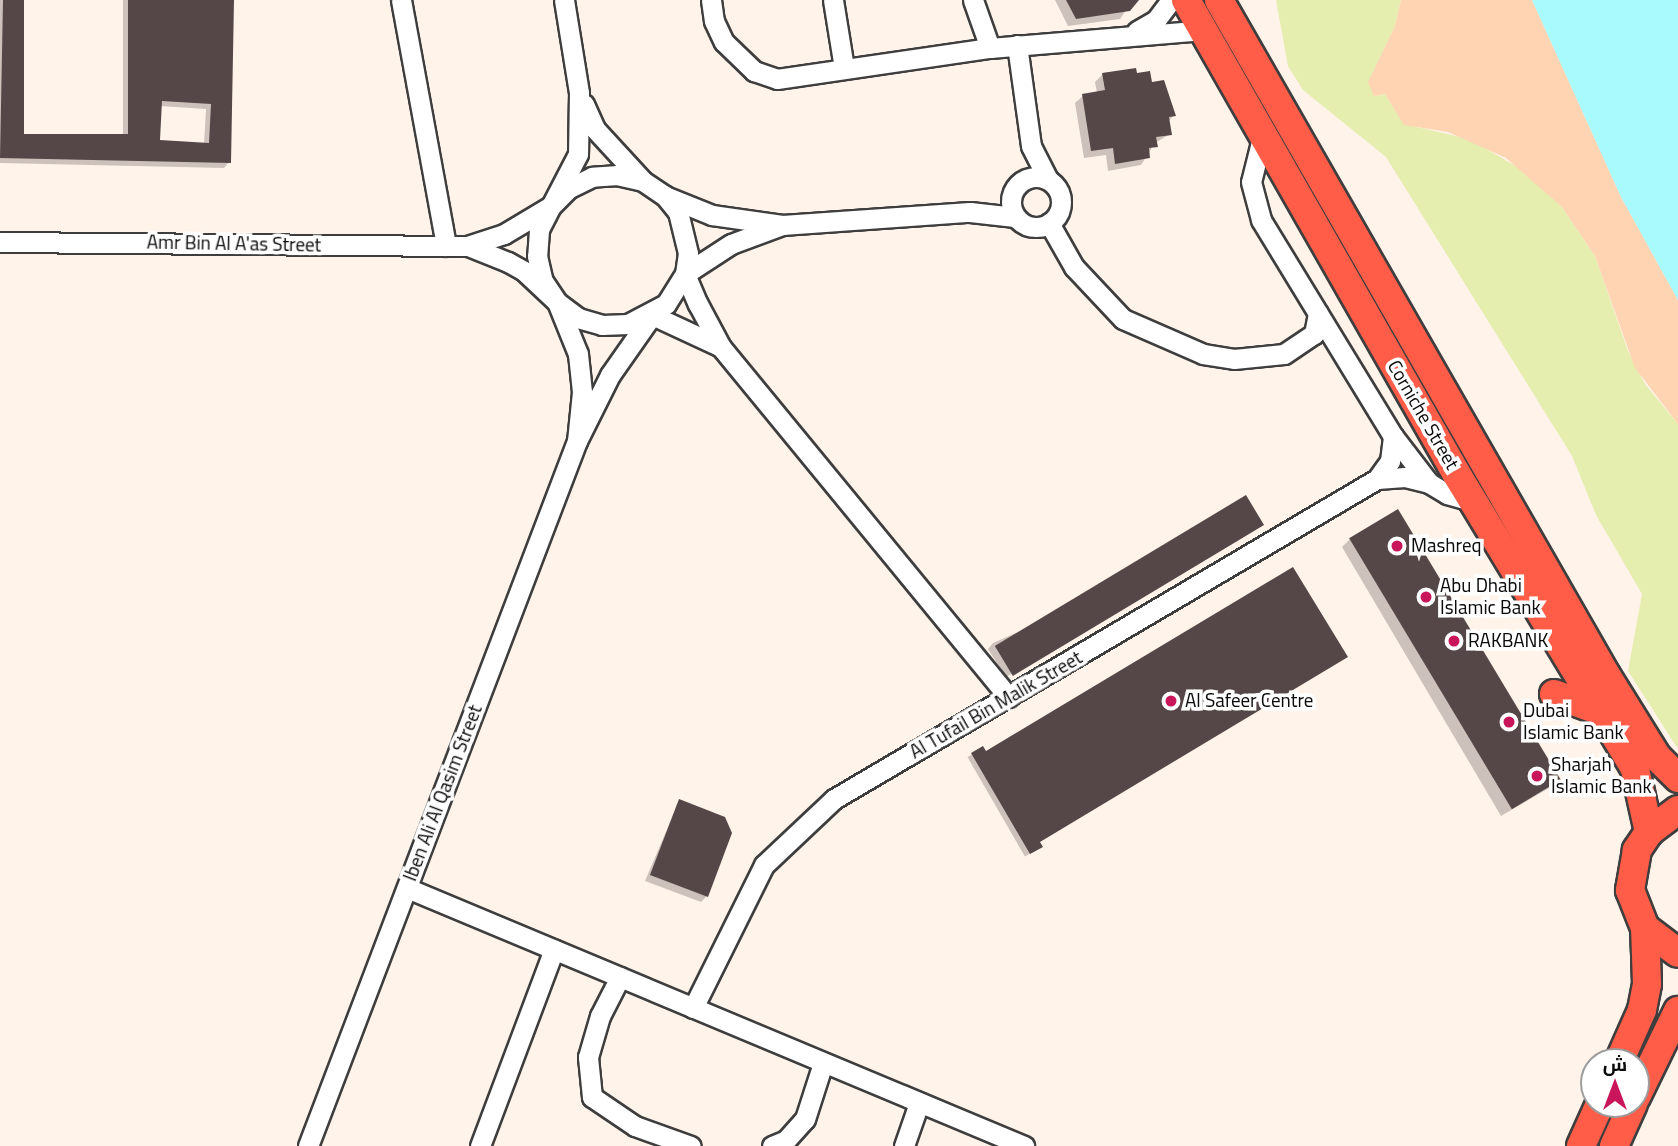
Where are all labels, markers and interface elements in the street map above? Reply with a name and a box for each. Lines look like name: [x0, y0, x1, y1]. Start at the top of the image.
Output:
street label: Amr Bin Al A'as Street: [147, 231, 321, 257]
street label: Corniche Street: [1382, 356, 1464, 474]
place label: Mashreq: [1411, 535, 1482, 557]
marker: Mashreq: [1389, 538, 1405, 554]
place label: Abu Dhabi Islamic Bank: [1440, 575, 1541, 619]
marker: Abu Dhabi Islamic Bank: [1418, 589, 1434, 605]
place label: RAKBANK: [1468, 630, 1548, 652]
marker: RAKBANK: [1446, 633, 1462, 649]
street label: Al Tufail Bin Malik Street: [906, 646, 1086, 764]
place label: Al Safeer Centre: [1185, 690, 1313, 712]
marker: Al Safeer Centre: [1163, 693, 1179, 709]
place label: Dubai Islamic Bank: [1523, 700, 1624, 744]
street label: Iben Ali Al Qasim Street: [399, 702, 487, 884]
marker: Dubai Islamic Bank: [1501, 714, 1517, 730]
place label: Sharjah Islamic Bank: [1551, 754, 1652, 798]
marker: Sharjah Islamic Bank: [1529, 768, 1545, 784]
text: ش: [1603, 1046, 1627, 1082]
north arrow: [1580, 1048, 1650, 1118]

